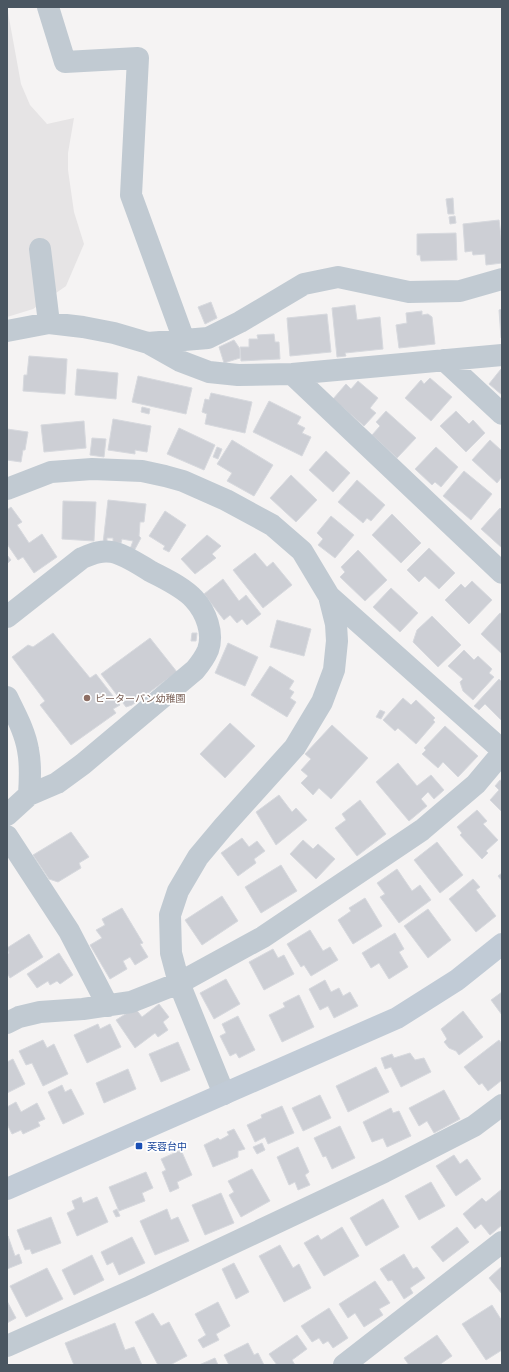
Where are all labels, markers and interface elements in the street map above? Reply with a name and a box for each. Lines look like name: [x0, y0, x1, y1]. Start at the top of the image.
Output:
marker: ピーターパン幼稚園: [82, 693, 92, 703]
place label: ピーターパン幼稚園: [95, 693, 185, 704]
marker: 芙蓉台中: [134, 1141, 144, 1151]
place label: 芙蓉台中: [147, 1141, 187, 1152]

